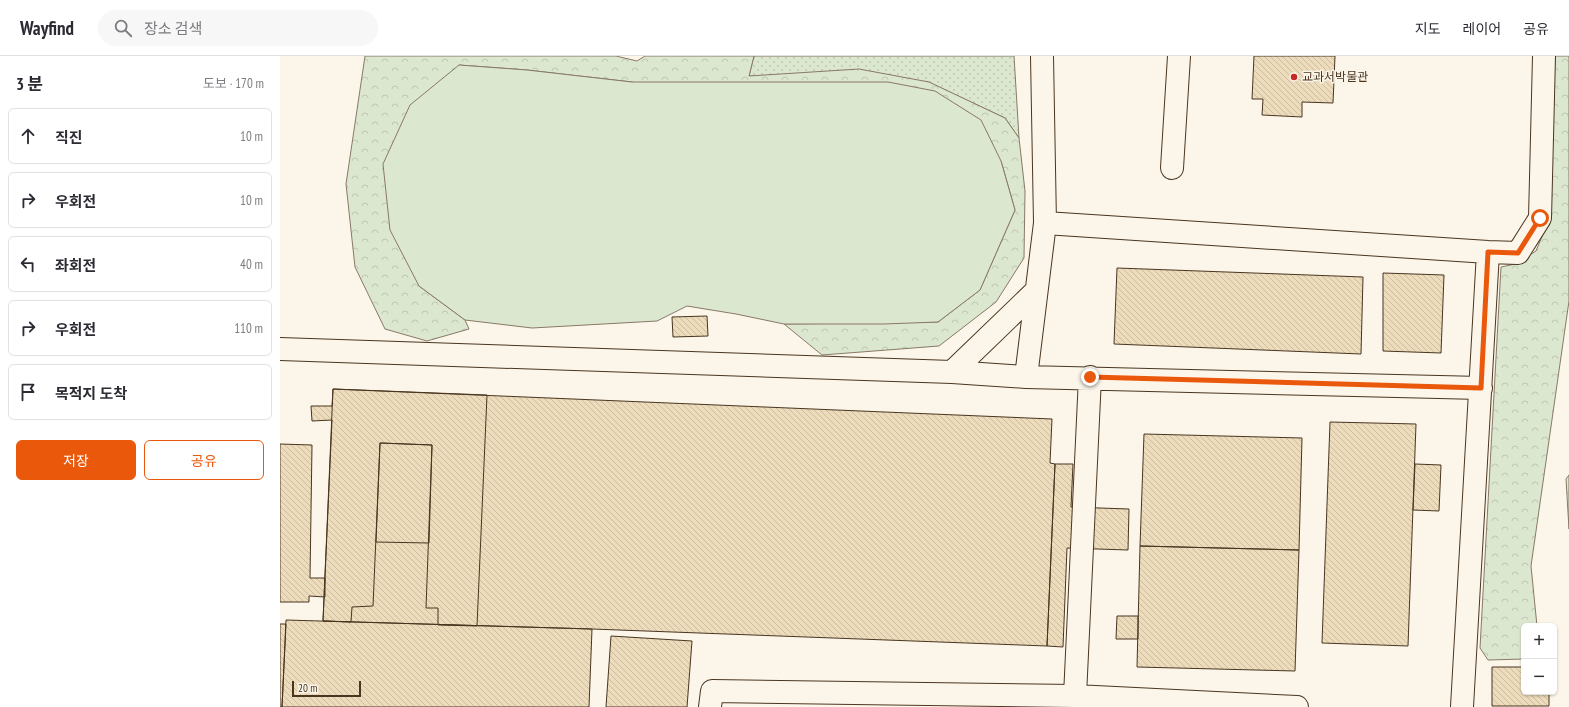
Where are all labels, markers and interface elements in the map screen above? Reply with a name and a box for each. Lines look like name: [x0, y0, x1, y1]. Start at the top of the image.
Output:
search box: [98, 10, 378, 46]
text: Wayfind: [20, 16, 74, 40]
icon: search: [112, 17, 134, 39]
text: 장소 검색: [144, 19, 202, 38]
text: 지도: [1415, 20, 1441, 38]
text: 레이어: [1463, 20, 1501, 38]
text: 공유: [1523, 20, 1549, 38]
place label: 교과서박물관: [1302, 69, 1368, 84]
marker: 교과서박물관: [1289, 72, 1299, 82]
text: 3 분: [16, 73, 43, 95]
text: 도보 · 170 m: [203, 75, 264, 92]
icon: ahead: [17, 125, 39, 147]
text: 직진: [55, 128, 83, 147]
text: 10 m: [240, 128, 263, 145]
icon: right: [17, 189, 39, 211]
text: 우회전: [55, 192, 96, 211]
text: 10 m: [240, 192, 263, 209]
route start: [1531, 209, 1549, 227]
icon: left: [17, 253, 39, 275]
text: 좌회전: [55, 256, 96, 275]
text: 40 m: [240, 256, 263, 273]
icon: right: [17, 317, 39, 339]
text: 우회전: [55, 320, 96, 339]
text: 110 m: [234, 320, 263, 337]
route end: [1081, 368, 1099, 386]
icon: arrive: [17, 381, 39, 403]
text: 목적지 도착: [55, 384, 127, 403]
button: 저장: [16, 440, 136, 480]
button: 공유: [144, 440, 264, 480]
map controls: [1521, 623, 1557, 695]
button: +: [1521, 623, 1557, 659]
button: −: [1521, 659, 1557, 695]
scale bar: [292, 679, 361, 698]
text: 20 m: [298, 681, 317, 695]

